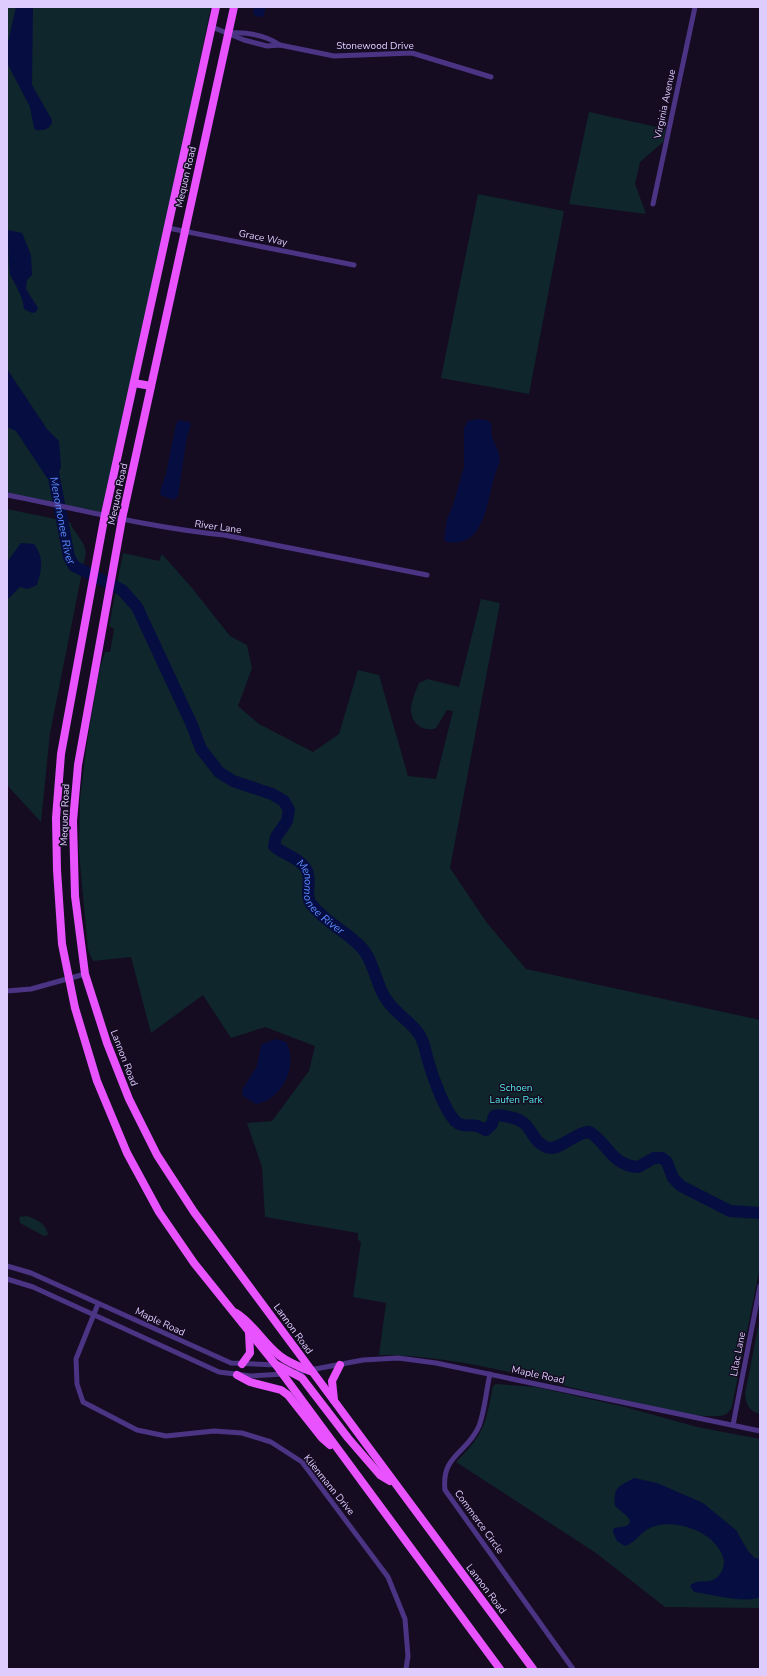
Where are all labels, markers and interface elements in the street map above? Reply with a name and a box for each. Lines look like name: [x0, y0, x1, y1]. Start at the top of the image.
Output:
street label: Stonewood Drive: [336, 39, 414, 53]
street label: Virginia Avenue: [651, 68, 679, 141]
street label: Mequon Road: [172, 145, 200, 209]
street label: Grace Way: [237, 226, 289, 250]
street label: Mequon Road: [105, 462, 131, 526]
water label: Menomonee River: [47, 475, 80, 568]
street label: River Lane: [194, 517, 242, 537]
street label: Mequon Road: [57, 783, 73, 846]
water label: Menomonee River: [293, 856, 348, 938]
street label: Lannon Road: [107, 1028, 141, 1088]
park label: Schoen Laufen Park: [489, 1081, 544, 1107]
street label: Lannon Road: [270, 1301, 316, 1357]
street label: Maple Road: [133, 1304, 187, 1340]
street label: Lilac Lane: [727, 1331, 749, 1377]
street label: Maple Road: [510, 1363, 566, 1387]
street label: Klienmann Drive: [300, 1452, 358, 1518]
street label: Commerce Circle: [451, 1487, 507, 1557]
street label: Lannon Road: [463, 1561, 509, 1617]

